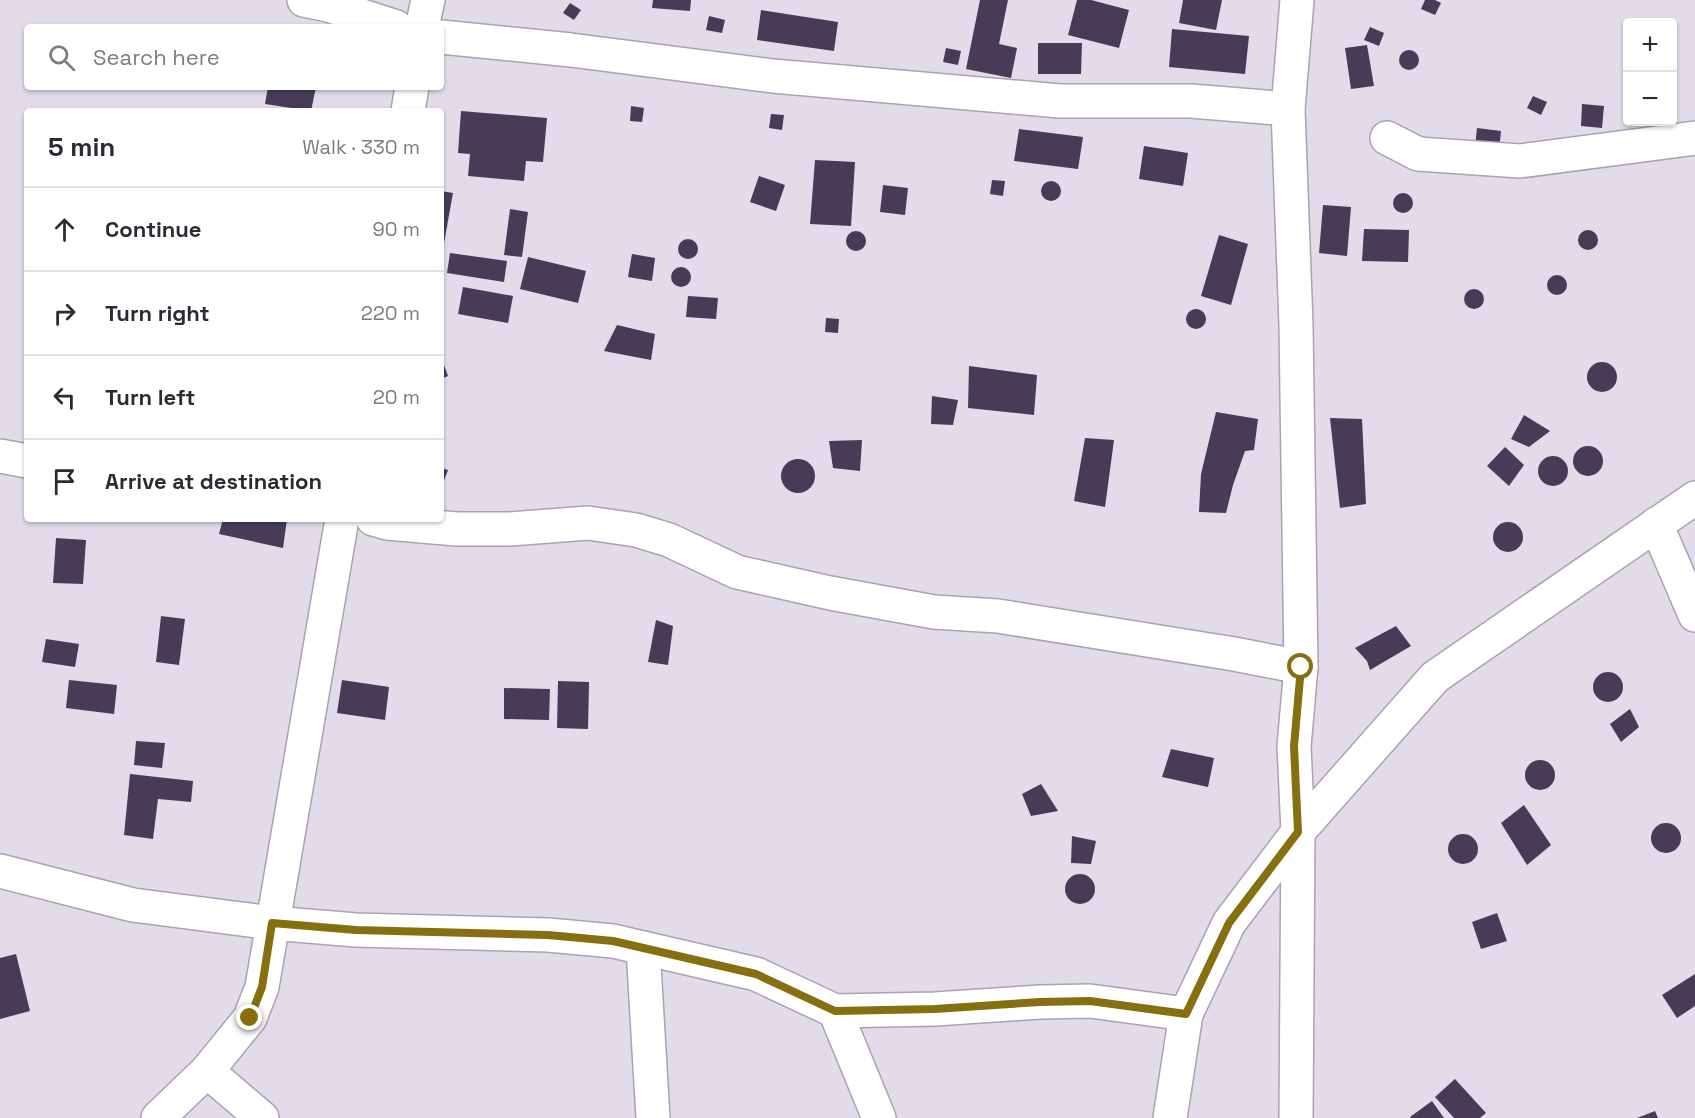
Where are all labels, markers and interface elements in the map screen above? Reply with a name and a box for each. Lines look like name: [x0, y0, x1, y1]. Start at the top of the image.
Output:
map controls: [1623, 18, 1677, 126]
button: +: [1623, 18, 1677, 72]
search box: [24, 24, 444, 90]
icon: search: [45, 41, 78, 74]
text: Search here: [93, 43, 220, 71]
button: −: [1623, 72, 1677, 126]
text: 5 min: [48, 130, 115, 164]
text: Walk · 330 m: [302, 134, 420, 160]
icon: ahead: [48, 213, 81, 246]
text: Continue: [105, 215, 201, 243]
text: 90 m: [373, 216, 420, 242]
icon: right: [48, 297, 81, 330]
text: Turn right: [105, 299, 210, 327]
text: 220 m: [361, 300, 420, 326]
icon: left: [48, 381, 81, 414]
text: Turn left: [105, 383, 195, 411]
text: 20 m: [373, 384, 420, 410]
icon: arrive: [48, 465, 81, 498]
text: Arrive at destination: [105, 467, 322, 495]
route start: [1287, 653, 1313, 679]
route end: [236, 1004, 262, 1030]

